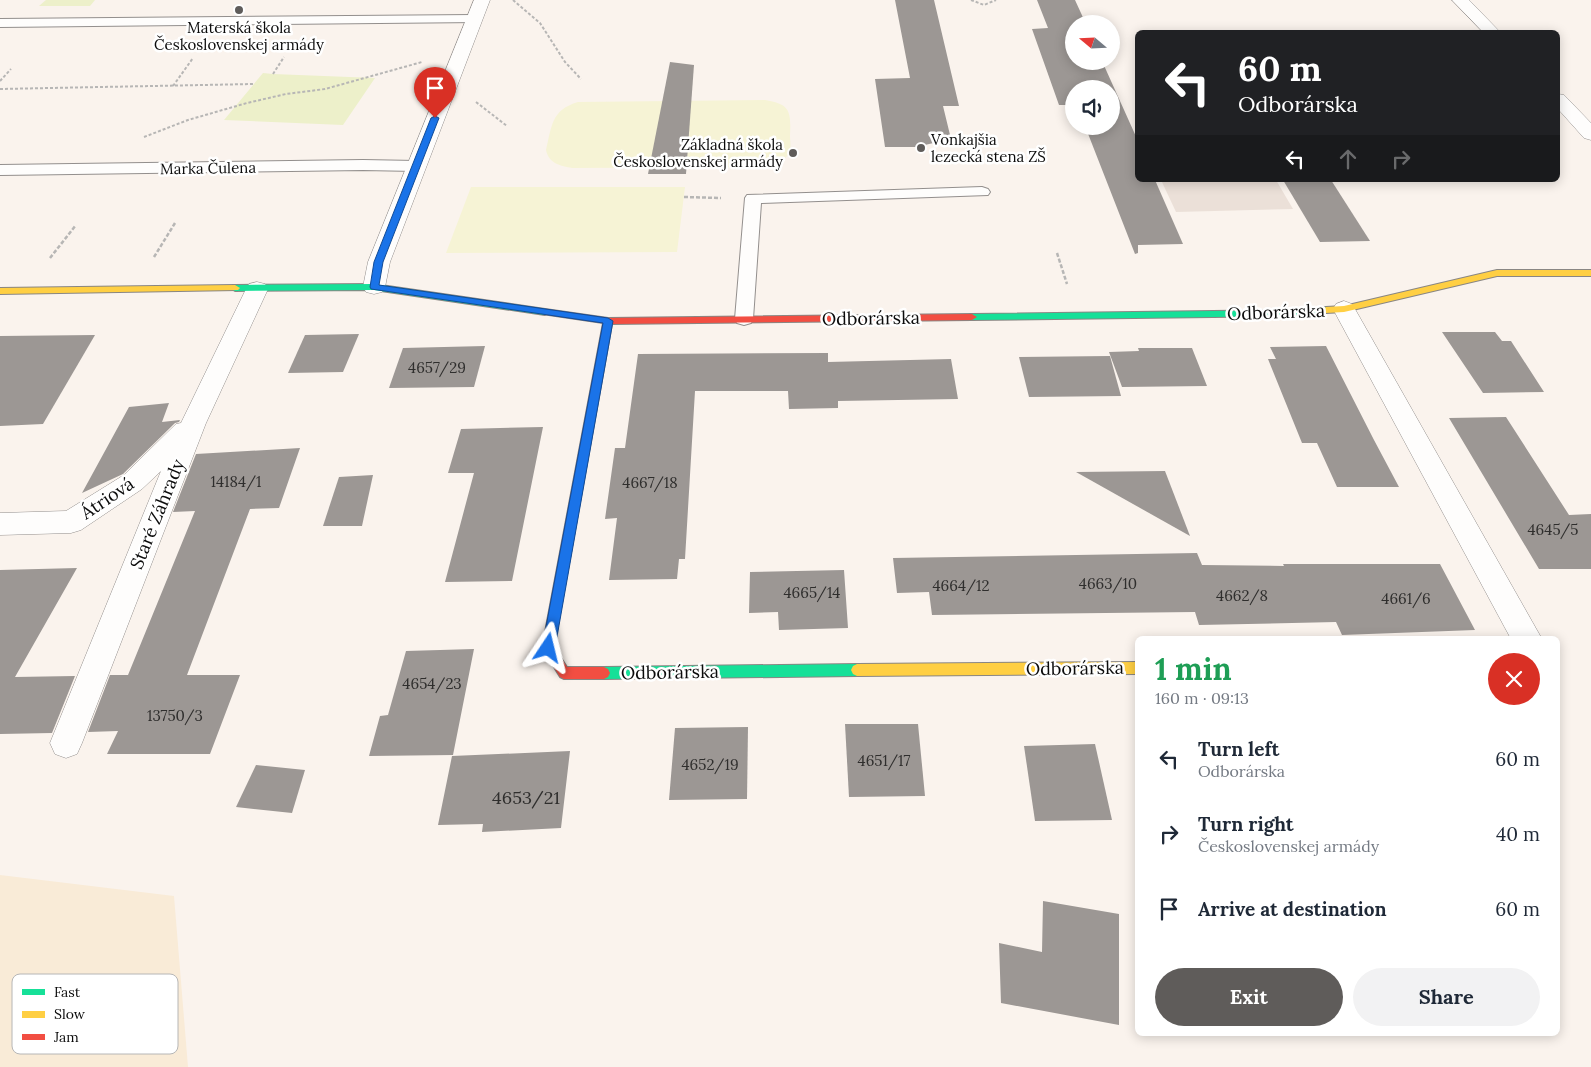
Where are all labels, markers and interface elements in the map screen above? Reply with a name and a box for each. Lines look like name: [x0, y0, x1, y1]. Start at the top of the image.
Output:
marker: Materská škola Československej armády: [233, 4, 245, 16]
north arrow: [1065, 15, 1120, 70]
map controls: [1065, 15, 1120, 135]
place label: Materská škola Československej armády: [154, 18, 324, 54]
text: 60 m: [1238, 46, 1322, 91]
icon: left: [1155, 50, 1220, 115]
pin: [414, 67, 456, 118]
icon: arrive: [421, 74, 449, 102]
button: sound: [1065, 80, 1120, 135]
text: Odborárska: [1238, 90, 1358, 118]
place label: Vonkajšia lezecká stena ZŠ: [930, 130, 1046, 166]
place label: Základná škola Československej armády: [613, 135, 783, 171]
marker: Vonkajšia lezecká stena ZŠ: [915, 142, 927, 154]
icon: left: [1281, 145, 1309, 173]
icon: ahead: [1334, 145, 1362, 173]
icon: right: [1387, 145, 1415, 173]
marker: Základná škola Československej armády: [787, 147, 799, 159]
street label: Marka Čulena: [160, 158, 257, 178]
street label: Odborárska: [1227, 299, 1325, 325]
street label: Odborárska: [822, 306, 920, 330]
house number: 4657/29: [408, 358, 466, 378]
street label: Staré Záhrady: [124, 455, 190, 572]
street label: Átriová: [75, 472, 138, 525]
house number: 14184/1: [210, 472, 262, 492]
house number: 4667/18: [622, 473, 678, 493]
house number: 4645/5: [1527, 520, 1579, 540]
house number: 4663/10: [1079, 574, 1137, 594]
house number: 4664/12: [932, 576, 990, 596]
house number: 4665/14: [783, 583, 841, 603]
house number: 4662/8: [1216, 586, 1268, 606]
house number: 4661/6: [1381, 589, 1431, 609]
position arrow: [521, 621, 573, 673]
text: 1 min: [1155, 650, 1232, 688]
button: close: [1488, 653, 1540, 705]
street label: Odborárska: [1026, 656, 1124, 680]
street label: Odborárska: [621, 660, 719, 684]
house number: 4654/23: [402, 674, 462, 694]
text: 160 m · 09:13: [1155, 688, 1249, 708]
house number: 13750/3: [147, 706, 203, 726]
text: Turn left: [1198, 737, 1279, 761]
icon: left: [1155, 745, 1183, 773]
text: 60 m: [1495, 747, 1540, 771]
house number: 4651/17: [858, 751, 911, 771]
house number: 4652/19: [681, 755, 739, 775]
text: Odborárska: [1198, 761, 1285, 781]
house number: 4653/21: [492, 786, 560, 809]
text: Turn right: [1198, 812, 1294, 836]
icon: right: [1155, 820, 1183, 848]
text: 40 m: [1496, 822, 1540, 846]
text: Československej armády: [1198, 836, 1379, 856]
icon: arrive: [1155, 895, 1183, 923]
text: Arrive at destination: [1198, 897, 1387, 921]
text: 60 m: [1495, 897, 1540, 921]
button: Exit: [1155, 968, 1343, 1026]
button: Share: [1353, 968, 1540, 1026]
legend: [12, 974, 178, 1054]
text: Fast: [54, 983, 81, 1001]
text: Slow: [54, 1005, 86, 1023]
text: Jam: [53, 1028, 79, 1046]

